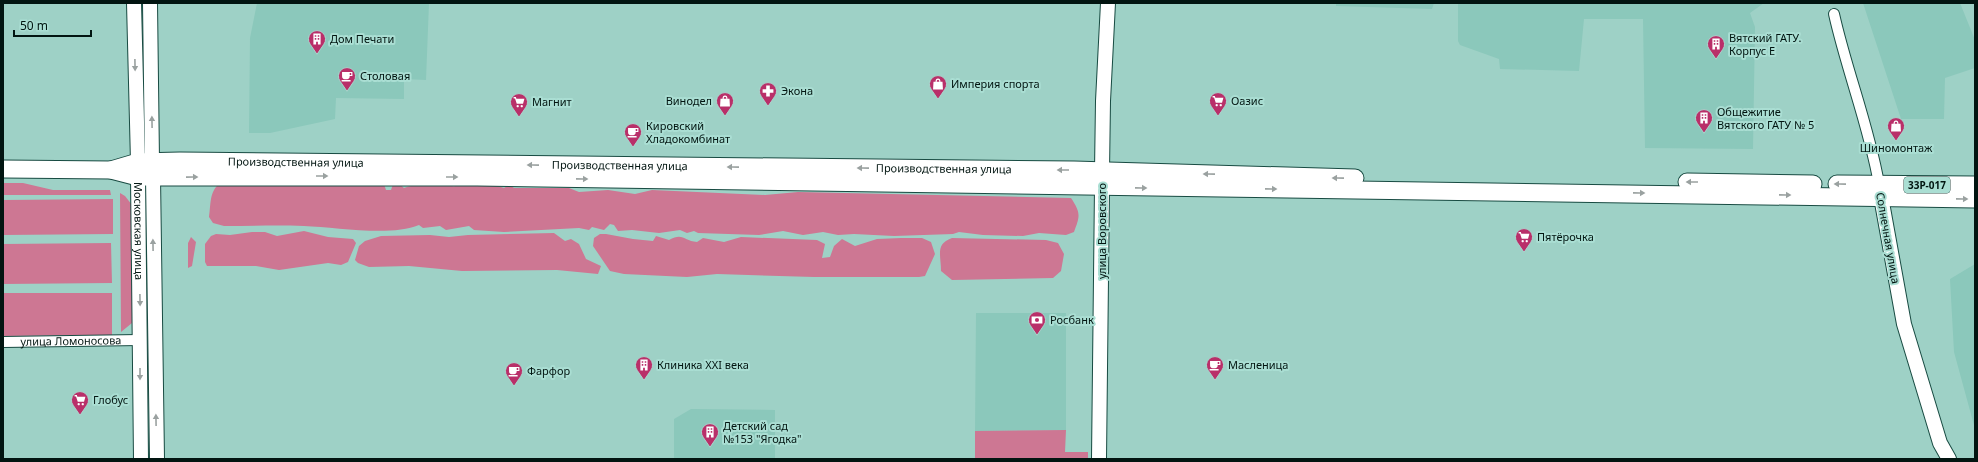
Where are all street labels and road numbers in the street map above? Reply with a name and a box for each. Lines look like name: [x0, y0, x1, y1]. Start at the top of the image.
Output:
street label: Производственная улица: [228, 153, 364, 170]
street label: Производственная улица: [552, 157, 688, 173]
street label: Производственная улица: [876, 160, 1012, 176]
road number: 33Р-017: [1904, 177, 1950, 193]
street label: Московская улица: [131, 182, 147, 280]
street label: улица Воровского: [1094, 183, 1109, 279]
street label: Солнечная улица: [1873, 191, 1904, 285]
street label: улица Ломоносова: [20, 332, 122, 349]

